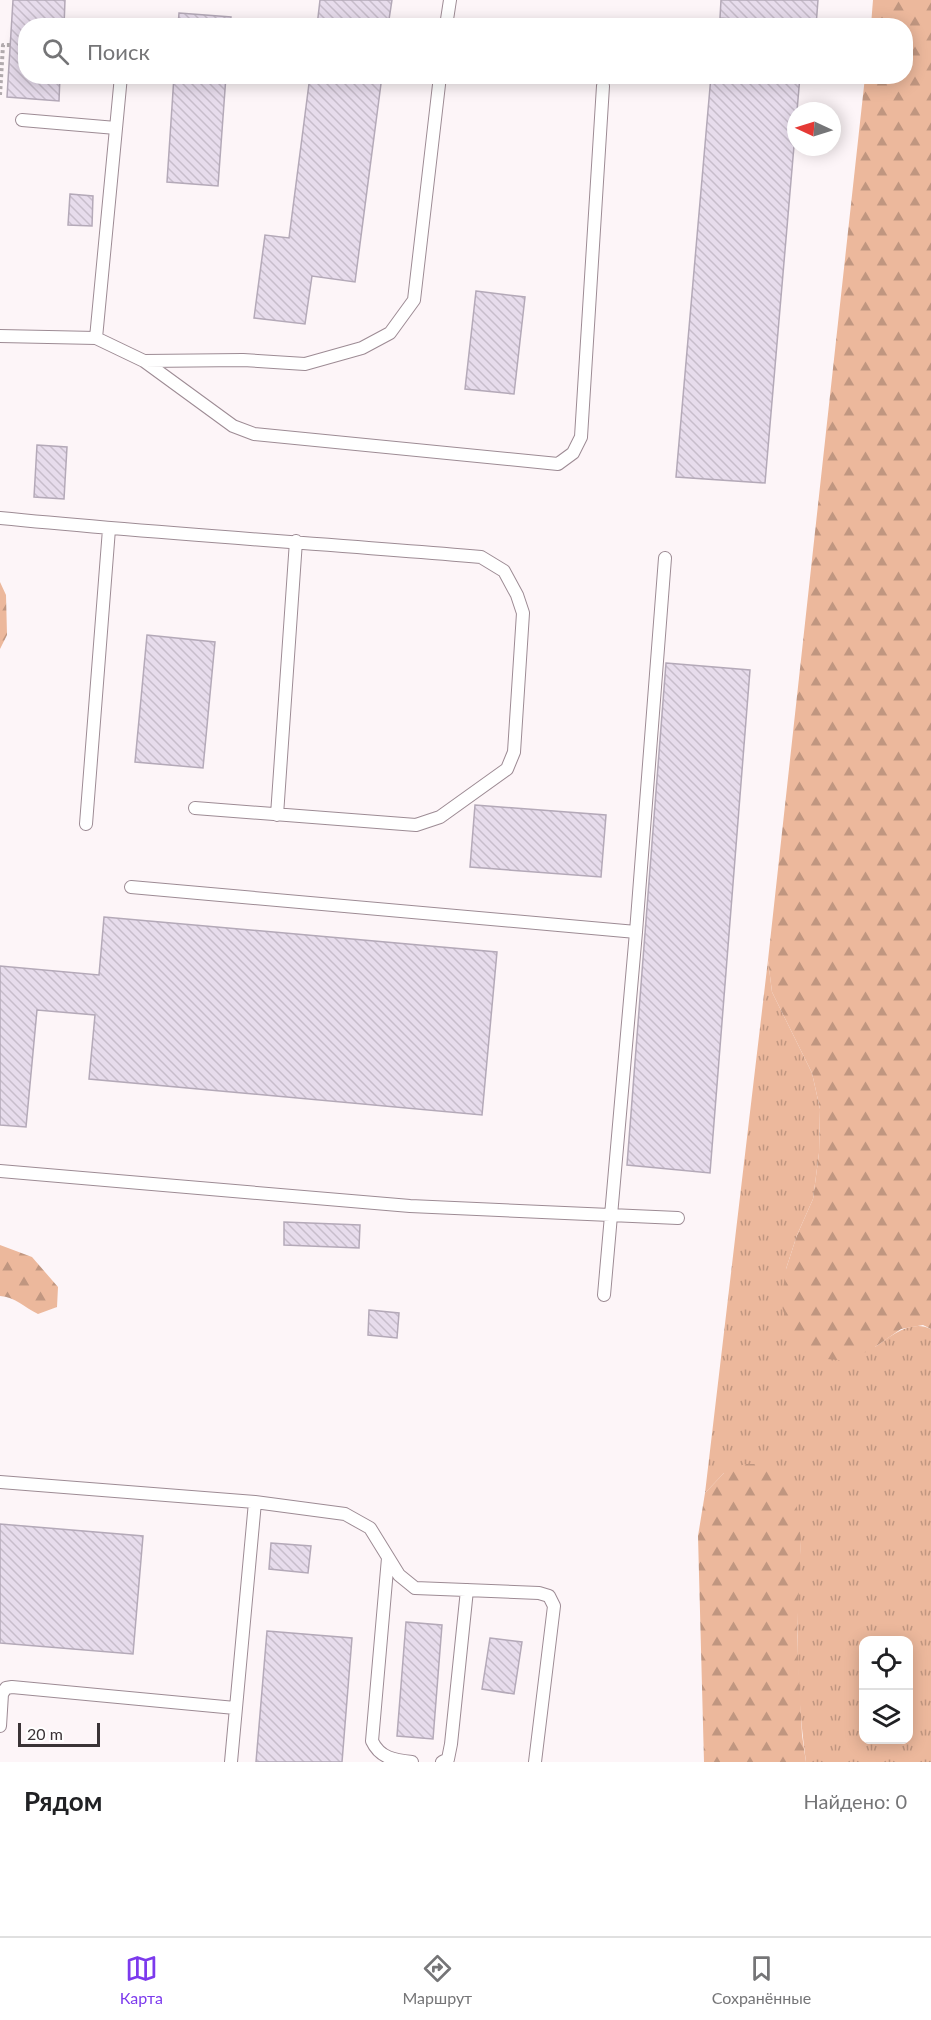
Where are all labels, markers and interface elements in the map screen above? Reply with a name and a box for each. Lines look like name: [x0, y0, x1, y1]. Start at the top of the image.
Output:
search box: [18, 18, 913, 84]
icon: search: [39, 35, 72, 68]
text: Поиск: [87, 38, 150, 65]
north arrow: [787, 102, 841, 156]
map controls: [859, 1636, 913, 1744]
button: locate: [859, 1636, 913, 1690]
button: layers: [859, 1690, 913, 1744]
scale bar: [18, 1720, 100, 1748]
text: 20 m: [27, 1724, 63, 1743]
text: Рядом: [24, 1785, 102, 1817]
text: Найдено: 0: [804, 1789, 907, 1813]
tab: Карта: [120, 1952, 163, 2007]
tab: Маршрут: [402, 1952, 472, 2007]
tab: Сохранённые: [712, 1952, 811, 2007]

